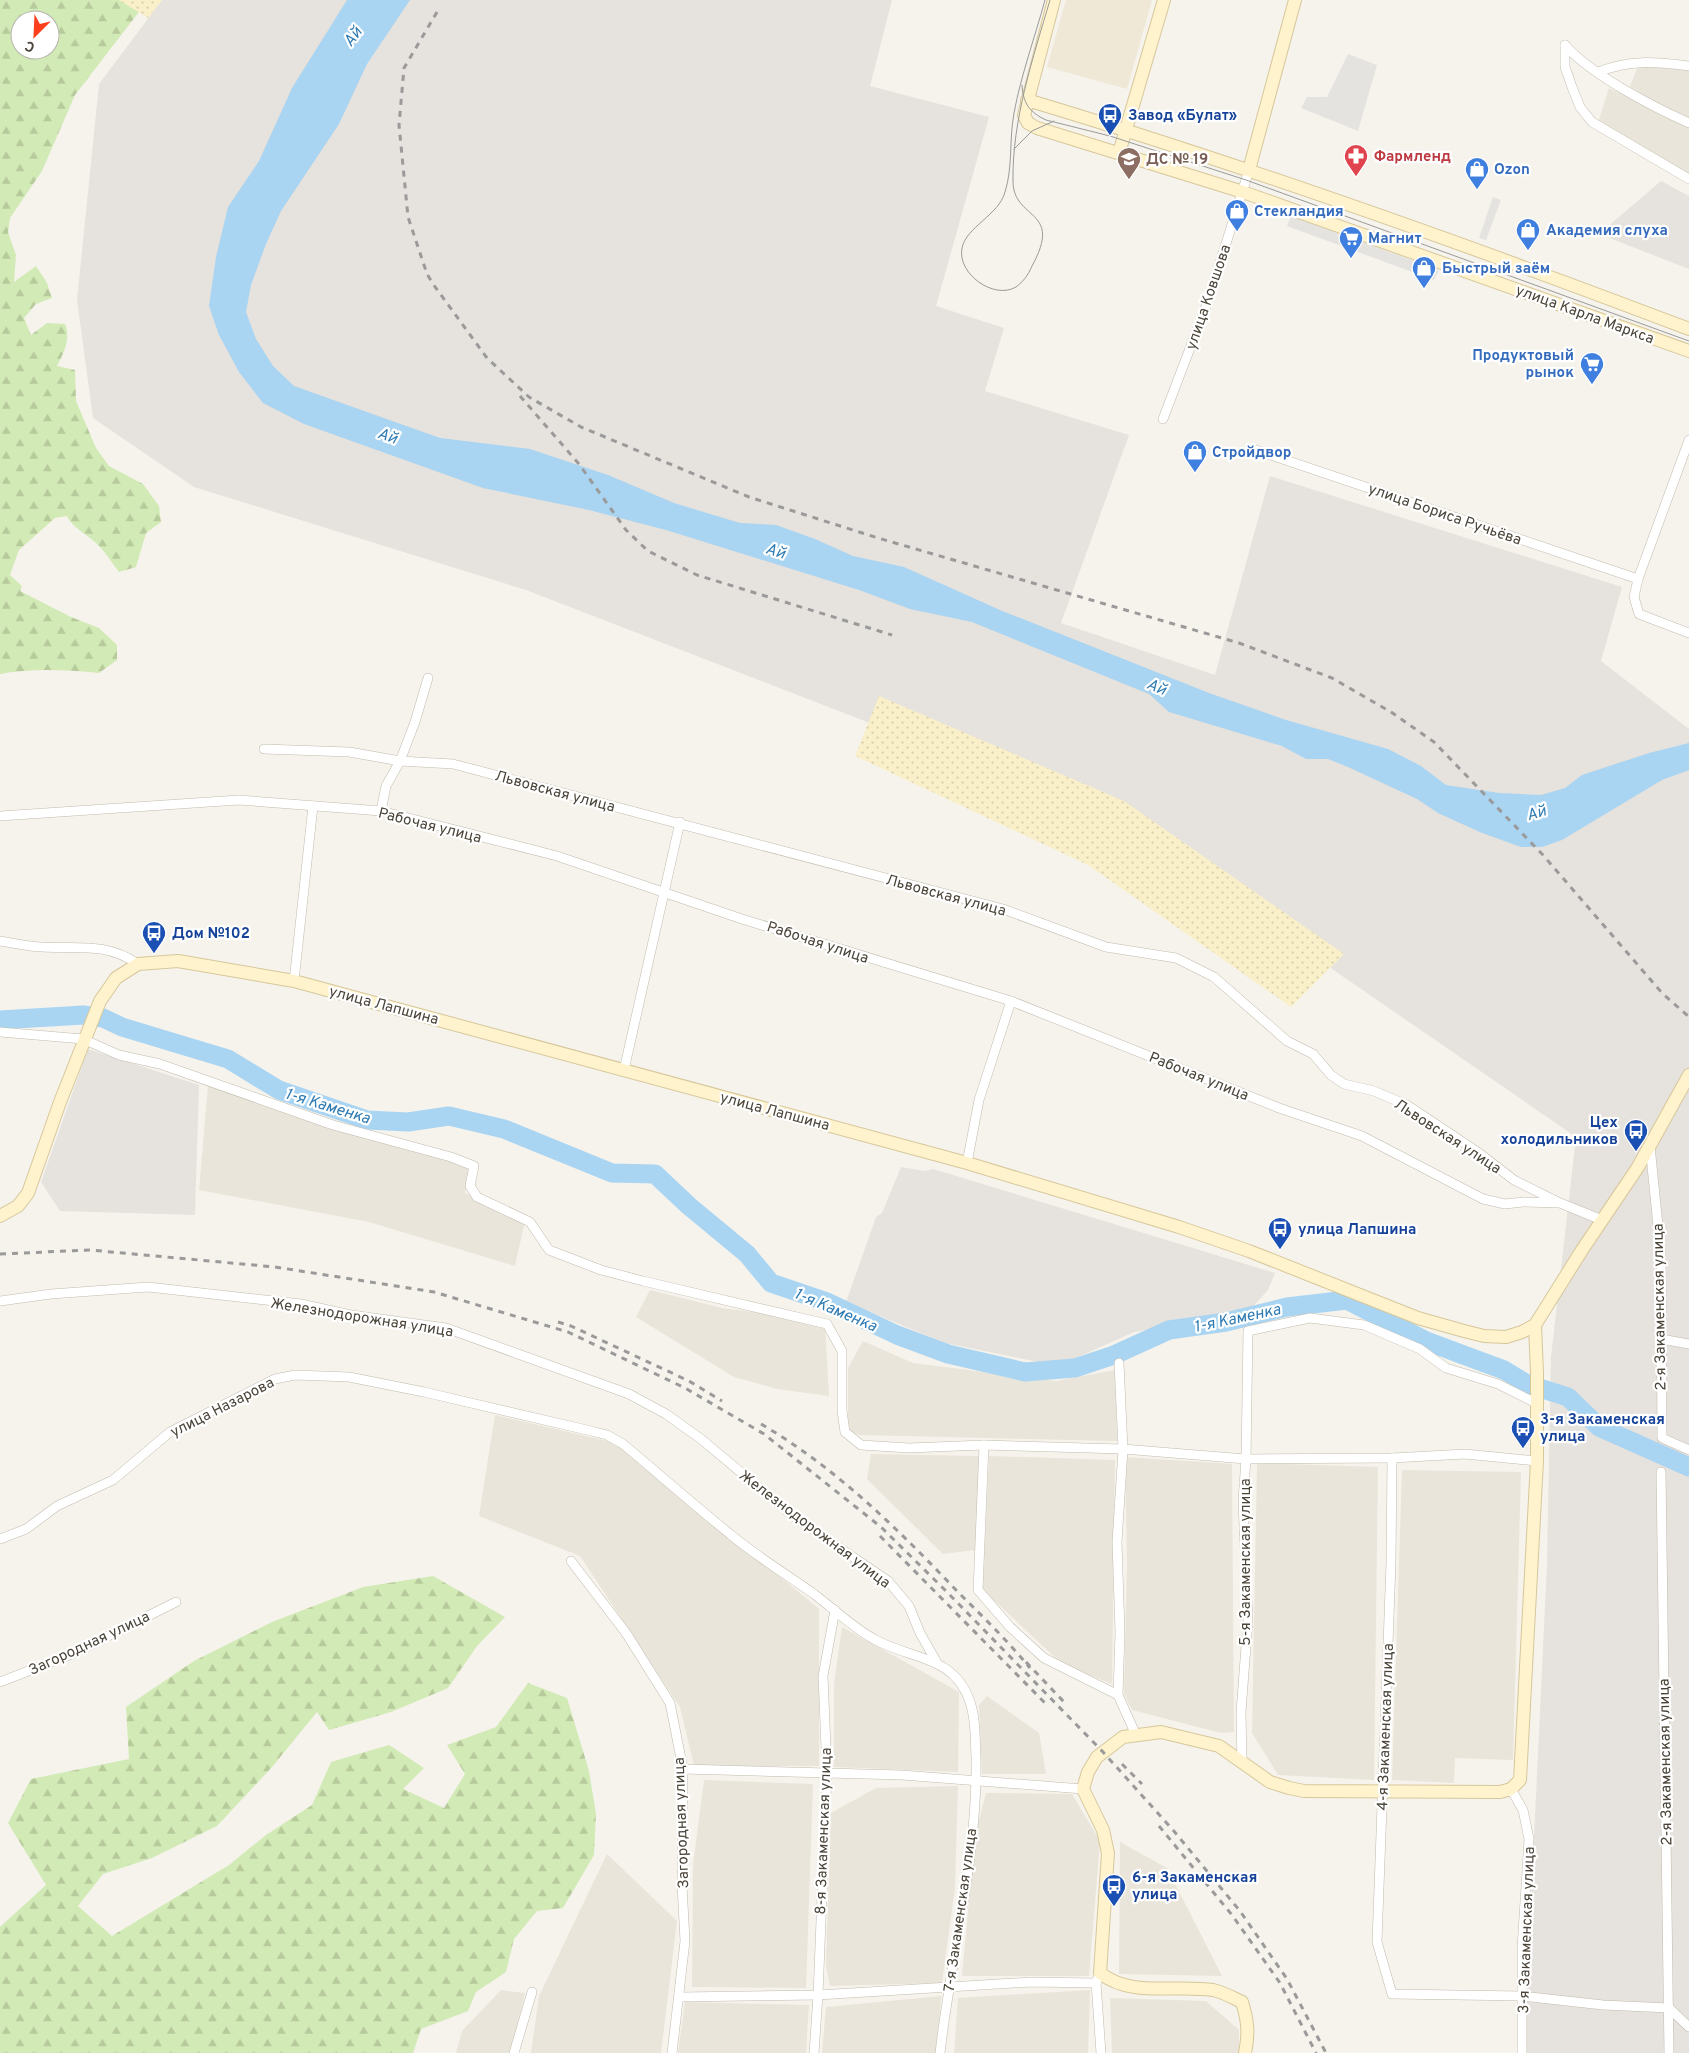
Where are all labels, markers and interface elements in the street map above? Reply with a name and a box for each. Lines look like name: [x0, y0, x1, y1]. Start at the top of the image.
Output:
north arrow: [10, 10, 60, 60]
water label: Ай: [340, 23, 368, 51]
text: С: [23, 36, 38, 55]
bus stop icon: Завод «Булат»: [1097, 102, 1123, 136]
place label: Завод «Булат»: [1128, 107, 1237, 126]
pharmacy icon: Фармленд: [1343, 143, 1369, 177]
school or university icon: ДС № 19: [1116, 146, 1142, 180]
place label: Фармленд: [1374, 148, 1451, 167]
place label: ДС № 19: [1146, 151, 1208, 170]
shop icon: Ozon: [1464, 156, 1490, 190]
place label: Ozon: [1494, 161, 1530, 180]
shop icon: Стекландия: [1224, 198, 1250, 232]
place label: Стекландия: [1254, 203, 1344, 222]
shop icon: Академия слуха: [1515, 217, 1541, 251]
place label: Академия слуха: [1546, 222, 1668, 241]
supermarket icon: Магнит: [1338, 225, 1364, 259]
place label: Магнит: [1368, 230, 1421, 249]
street label: улица Ковшова: [1183, 242, 1236, 353]
shop icon: Быстрый заём: [1411, 255, 1437, 289]
place label: Быстрый заём: [1442, 260, 1550, 279]
street label: улица Карла Маркса: [1513, 282, 1656, 349]
place label: Продуктовый рынок: [1472, 347, 1574, 383]
supermarket icon: Продуктовый рынок: [1579, 351, 1605, 385]
water label: Ай: [375, 424, 401, 450]
shop icon: Стройдвор: [1182, 439, 1208, 473]
place label: Стройдвор: [1212, 444, 1291, 463]
street label: улица Бориса Ручьёва: [1365, 480, 1524, 551]
water label: Ай: [763, 539, 789, 565]
water label: Ай: [1143, 675, 1170, 701]
street label: Львовская улица: [492, 767, 617, 818]
water label: Ай: [1524, 801, 1549, 826]
street label: Рабочая улица: [376, 804, 483, 848]
street label: Львовская улица: [883, 871, 1008, 922]
street label: Рабочая улица: [764, 918, 871, 969]
bus stop icon: Дом №102: [141, 920, 167, 954]
place label: Дом №102: [172, 925, 250, 944]
street label: улица Лапшина: [327, 983, 440, 1030]
street label: Рабочая улица: [1146, 1049, 1251, 1106]
water label: 1-я Каменка: [282, 1085, 373, 1130]
street label: улица Лапшина: [718, 1089, 831, 1136]
street label: Львовская улица: [1390, 1096, 1504, 1179]
place label: Цех холодильников: [1500, 1114, 1618, 1150]
bus stop icon: Цех холодильников: [1623, 1118, 1649, 1152]
bus stop icon: улица Лапшина: [1267, 1216, 1293, 1250]
place label: улица Лапшина: [1298, 1221, 1416, 1240]
street label: 2-я Закаменская улица: [1650, 1223, 1671, 1391]
water label: 1-я Каменка: [791, 1284, 880, 1337]
street label: Железнодорожная улица: [269, 1295, 455, 1342]
water label: 1-я Каменка: [1192, 1300, 1283, 1338]
street label: улица Назарова: [168, 1374, 278, 1443]
place label: 3-я Закаменская улица: [1540, 1411, 1665, 1447]
bus stop icon: 3-я Закаменская улица: [1510, 1415, 1536, 1449]
street label: Железнодорожная улица: [735, 1467, 894, 1593]
street label: 5-я Закаменская улица: [1237, 1478, 1256, 1646]
street label: Загородная улица: [26, 1608, 153, 1681]
street label: 4-я Закаменская улица: [1374, 1643, 1399, 1811]
street label: 2-я Закаменская улица: [1656, 1678, 1677, 1846]
street label: 8-я Закаменская улица: [812, 1747, 837, 1915]
street label: Загородная улица: [671, 1757, 694, 1889]
street label: 7-я Закаменская улица: [941, 1827, 982, 1993]
street label: 3-я Закаменская улица: [1515, 1846, 1540, 2014]
place label: 6-я Закаменская улица: [1132, 1869, 1257, 1905]
bus stop icon: 6-я Закаменская улица: [1101, 1873, 1127, 1907]

